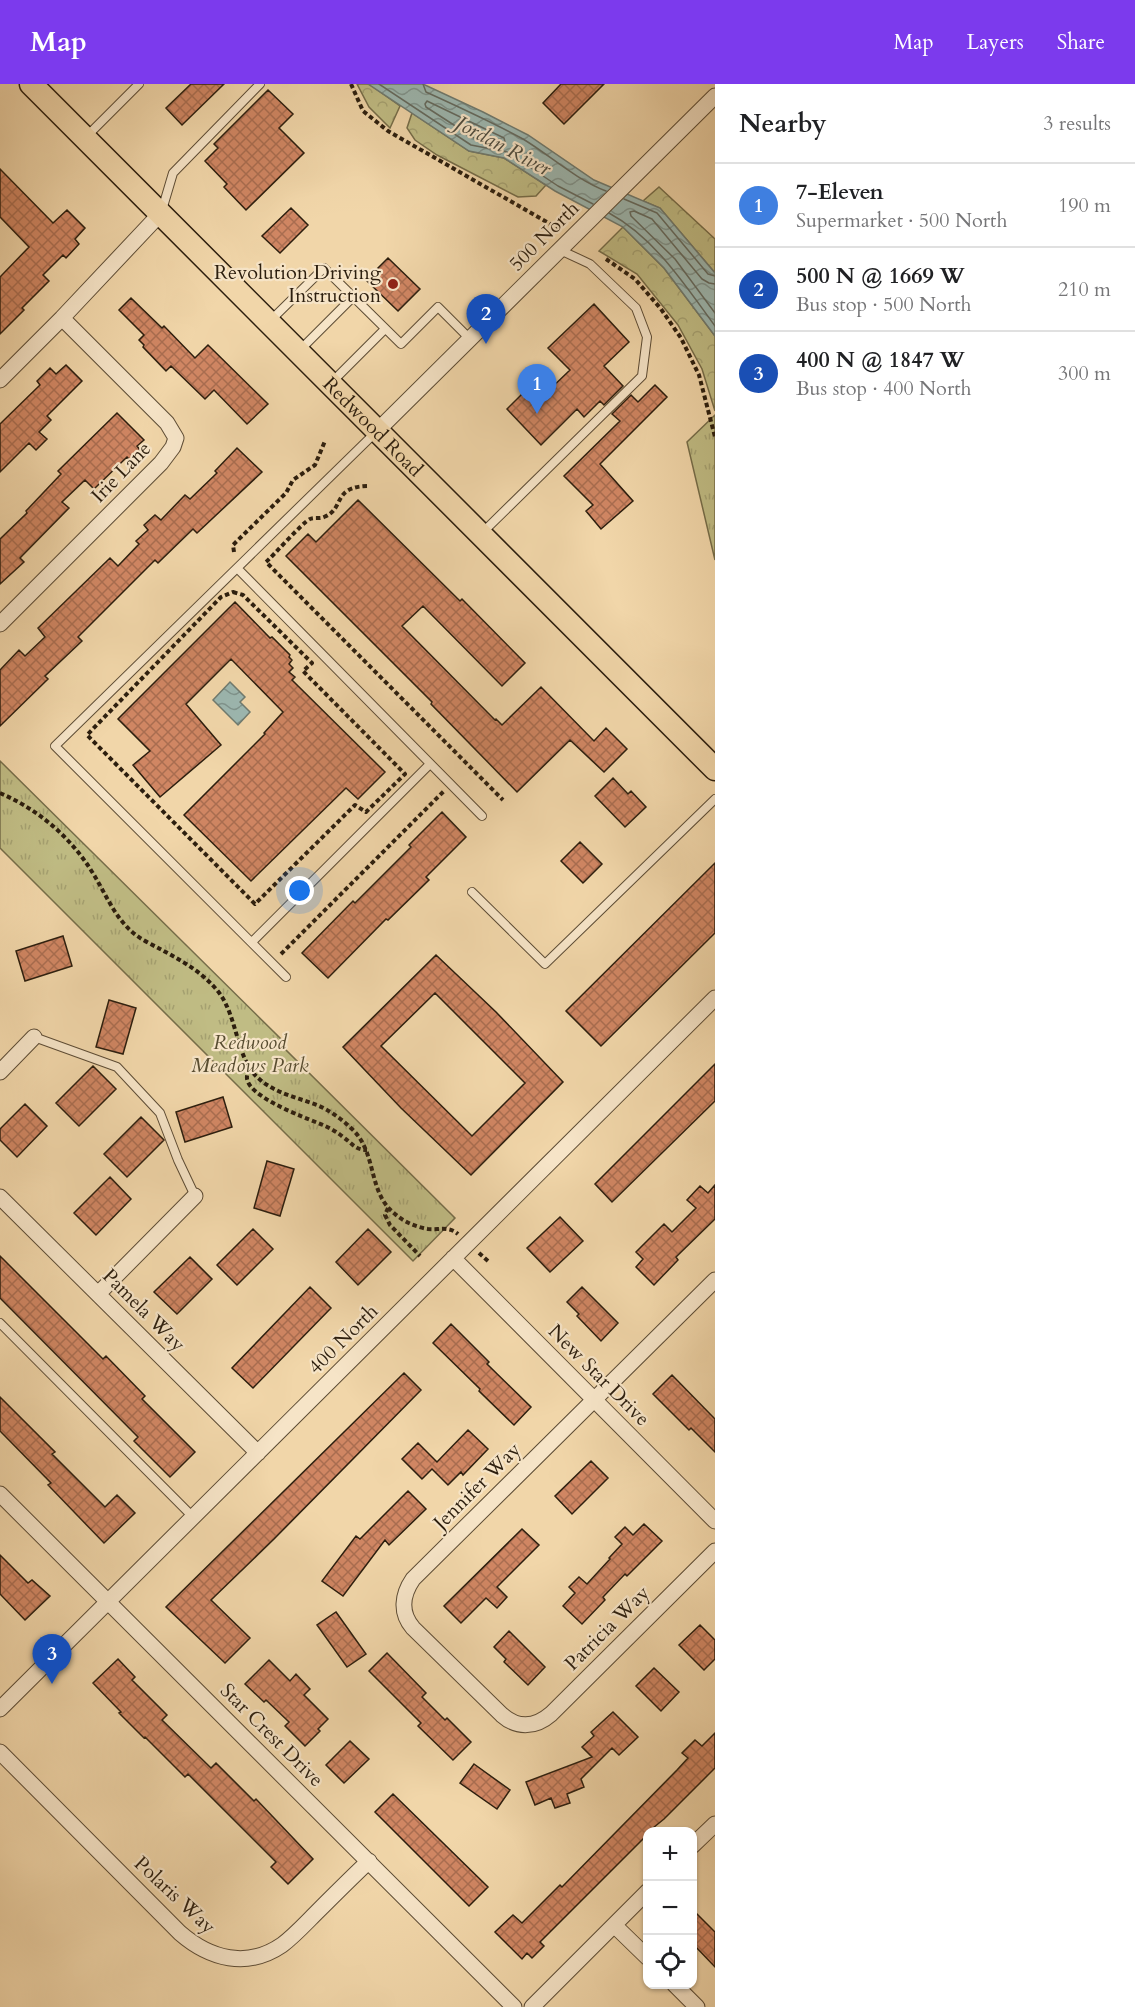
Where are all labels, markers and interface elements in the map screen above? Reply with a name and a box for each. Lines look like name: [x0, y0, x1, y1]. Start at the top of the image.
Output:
text: Map: [30, 23, 87, 61]
text: Map: [894, 28, 934, 57]
text: Layers: [967, 28, 1024, 57]
text: Share: [1057, 28, 1105, 57]
water label: Jordan River: [446, 106, 557, 184]
text: Nearby: [739, 106, 827, 141]
text: 3 results: [1043, 110, 1111, 137]
text: 7-Eleven: [796, 177, 884, 207]
text: 1: [753, 192, 764, 219]
text: 190 m: [1058, 192, 1111, 219]
street label: 500 North: [503, 195, 585, 277]
text: Supermarket · 500 North: [796, 207, 1007, 234]
place label: Revolution Driving Instruction: [214, 259, 382, 309]
text: 500 N @ 1669 W: [796, 261, 965, 291]
text: 2: [753, 276, 764, 303]
text: 210 m: [1058, 276, 1111, 303]
marker: Revolution Driving Instruction: [386, 277, 400, 291]
text: Bus stop · 500 North: [796, 291, 971, 318]
pin: 2: [466, 294, 506, 344]
text: 400 N @ 1847 W: [796, 345, 965, 375]
text: 3: [753, 360, 764, 387]
text: 300 m: [1058, 360, 1111, 387]
pin: 1: [518, 364, 556, 414]
street label: Redwood Road: [317, 370, 429, 483]
text: Bus stop · 400 North: [796, 375, 971, 402]
street label: Irie Lane: [85, 436, 157, 508]
your location: [285, 876, 314, 905]
park label: Redwood Meadows Park: [191, 1029, 309, 1079]
street label: Pamela Way: [97, 1263, 192, 1358]
street label: 400 North: [302, 1298, 384, 1380]
street label: New Star Drive: [542, 1318, 656, 1432]
street label: Jennifer Way: [425, 1436, 527, 1538]
street label: Patricia Way: [559, 1579, 656, 1676]
pin: 3: [32, 1634, 72, 1684]
street label: Star Crest Drive: [214, 1677, 330, 1793]
map controls: [643, 1827, 697, 1989]
button: +: [643, 1827, 697, 1881]
street label: Polaris Way: [128, 1850, 222, 1940]
button: −: [643, 1881, 697, 1935]
button: locate: [643, 1935, 697, 1989]

